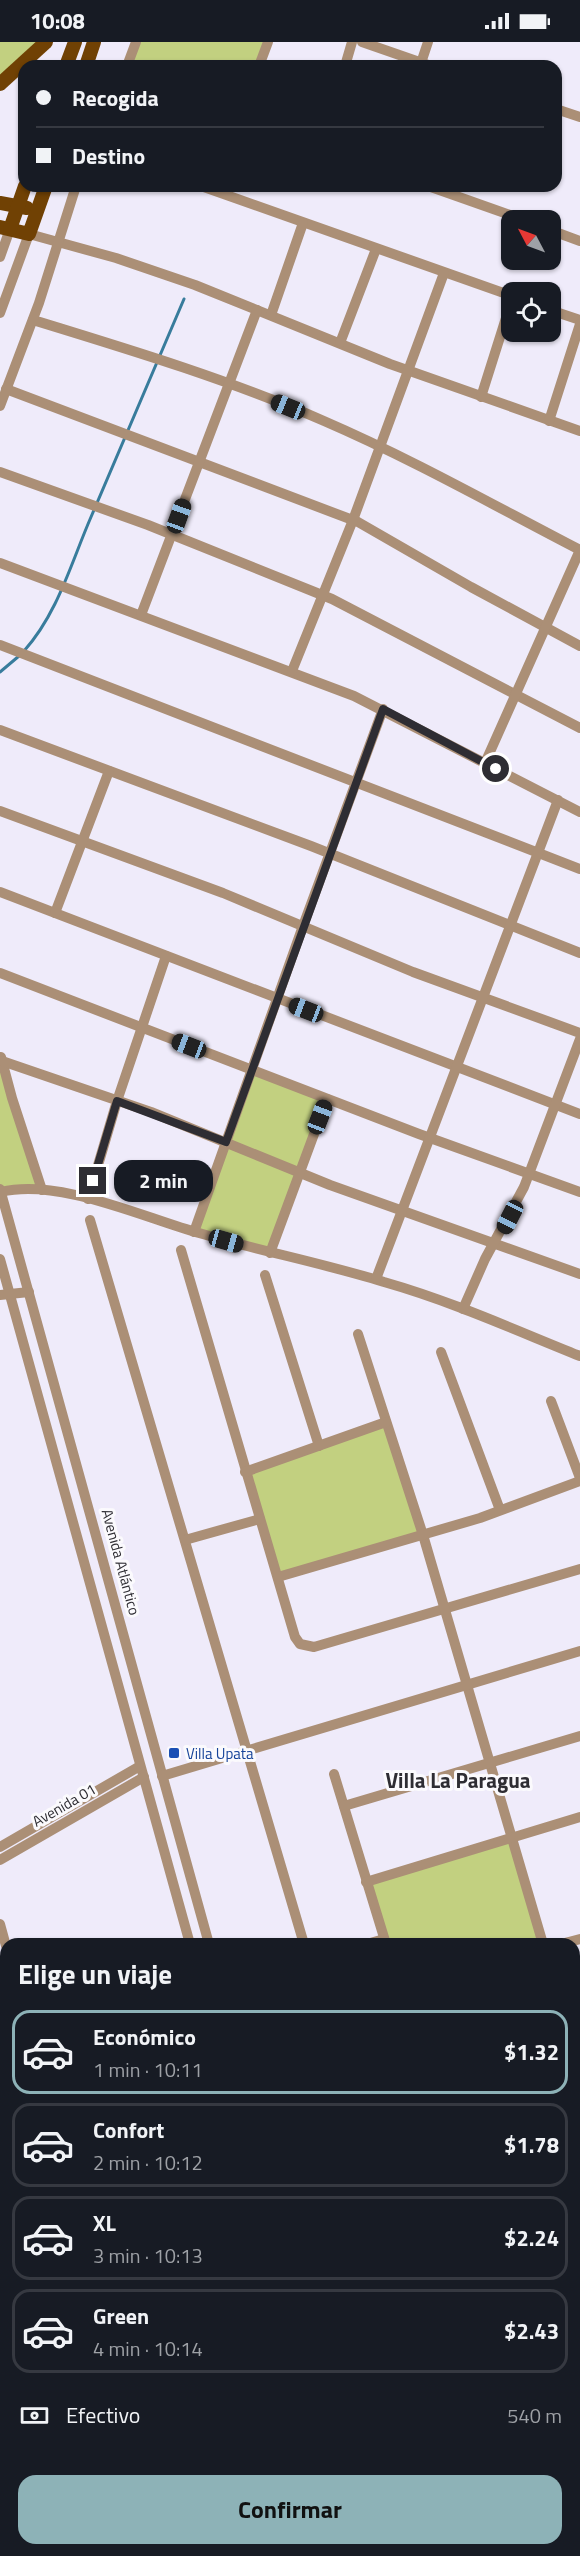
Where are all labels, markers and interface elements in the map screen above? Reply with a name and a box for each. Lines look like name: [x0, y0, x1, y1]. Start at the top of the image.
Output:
text: 10:08: [30, 4, 85, 38]
text: Recogida: [72, 81, 159, 115]
text: Destino: [72, 139, 145, 173]
north arrow: [501, 210, 561, 270]
map controls: [501, 210, 561, 342]
button: locate: [501, 282, 561, 342]
car: [268, 392, 308, 422]
car: [164, 496, 194, 536]
route start: [482, 755, 509, 782]
car: [286, 995, 326, 1025]
car: [169, 1031, 209, 1061]
car: [305, 1097, 335, 1137]
callout: 2 min: [114, 1160, 213, 1202]
text: 2 min: [139, 1165, 188, 1196]
route end: [79, 1167, 106, 1194]
car: [494, 1197, 526, 1237]
car: [206, 1227, 246, 1255]
street label: Avenida Atlántico: [96, 1506, 146, 1618]
place label: Villa Upata: [186, 1742, 254, 1765]
marker: Villa Upata: [167, 1746, 181, 1760]
district label: Villa La Paragua: [385, 1764, 531, 1796]
street label: Avenida 01: [28, 1777, 100, 1833]
text: Elige un viaje: [18, 1953, 172, 1994]
text: Económico: [93, 2020, 196, 2054]
icon: car: [21, 2025, 75, 2079]
text: $1.32: [504, 2035, 559, 2069]
text: 1 min · 10:11: [93, 2054, 203, 2085]
text: Confort: [93, 2113, 164, 2147]
icon: car: [21, 2118, 75, 2172]
text: $1.78: [504, 2128, 559, 2162]
text: 2 min · 10:12: [93, 2147, 203, 2178]
text: XL: [93, 2206, 116, 2240]
icon: car: [21, 2211, 75, 2265]
text: $2.24: [504, 2221, 559, 2255]
text: 3 min · 10:13: [93, 2240, 203, 2271]
text: Green: [93, 2299, 149, 2333]
icon: car: [21, 2304, 75, 2358]
text: $2.43: [504, 2314, 559, 2348]
text: 4 min · 10:14: [93, 2333, 203, 2364]
text: Efectivo: [66, 2398, 140, 2432]
icon: cash: [18, 2399, 51, 2432]
text: 540 m: [507, 2400, 562, 2431]
button: Confirmar: [18, 2475, 562, 2544]

